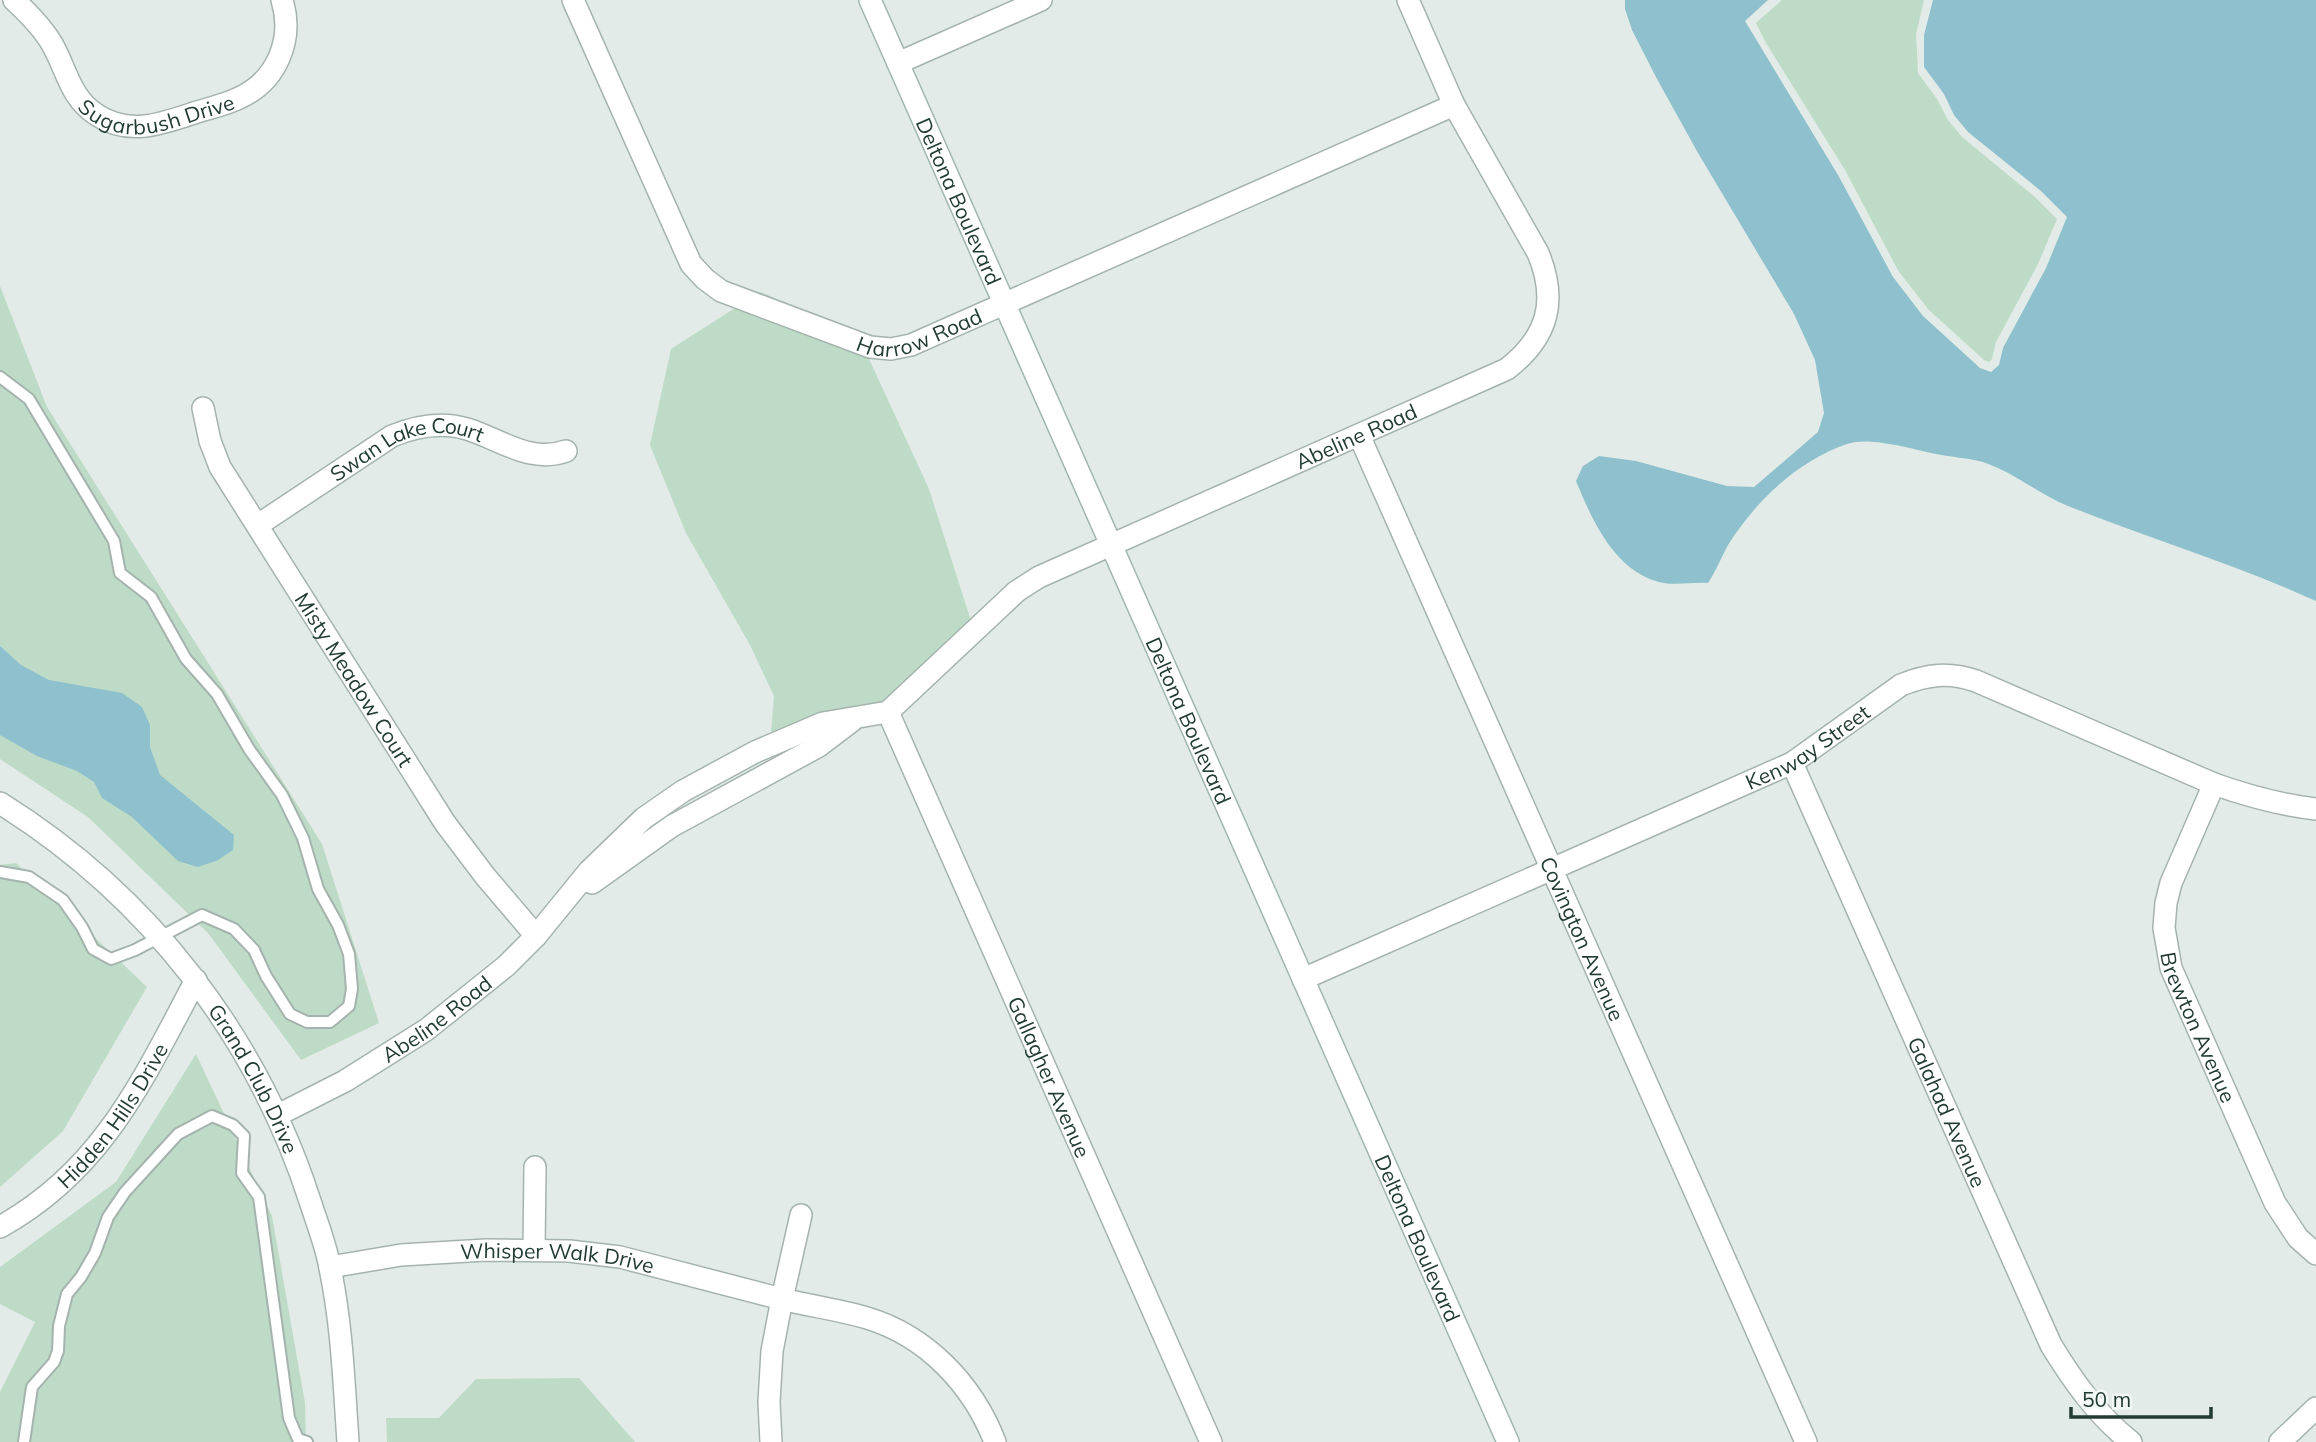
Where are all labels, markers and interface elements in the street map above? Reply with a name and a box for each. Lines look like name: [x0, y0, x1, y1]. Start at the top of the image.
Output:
street label: Sugarbush Drive: [78, 81, 240, 109]
text: Sugarbush Drive: [73, 89, 238, 140]
street label: Deltona Boulevard: [911, 114, 1007, 289]
street label: Harrow Road: [853, 302, 986, 362]
street label: Abeline Road: [1291, 398, 1421, 474]
street label: Swan Lake Court: [325, 412, 488, 487]
street label: Misty Meadow Court: [290, 588, 419, 771]
street label: Deltona Boulevard: [1140, 633, 1237, 808]
street label: Kenway Street: [1741, 699, 1875, 795]
street label: Covington Avenue: [1535, 853, 1630, 1025]
street label: Brewton Avenue: [2155, 950, 2242, 1106]
street label: Abeline Road: [377, 970, 497, 1068]
street label: Gallagher Avenue: [1002, 992, 1096, 1161]
street label: Grand Club Drive: [203, 999, 304, 1157]
street label: Galahad Avenue: [1903, 1033, 1992, 1191]
street label: Hidden Hills Drive: [52, 1038, 173, 1193]
street label: Deltona Boulevard: [1370, 1151, 1466, 1326]
street label: Whisper Walk Drive: [460, 1237, 657, 1278]
scale bar: [2071, 1376, 2211, 1420]
text: 50 m: [2082, 1386, 2131, 1412]

